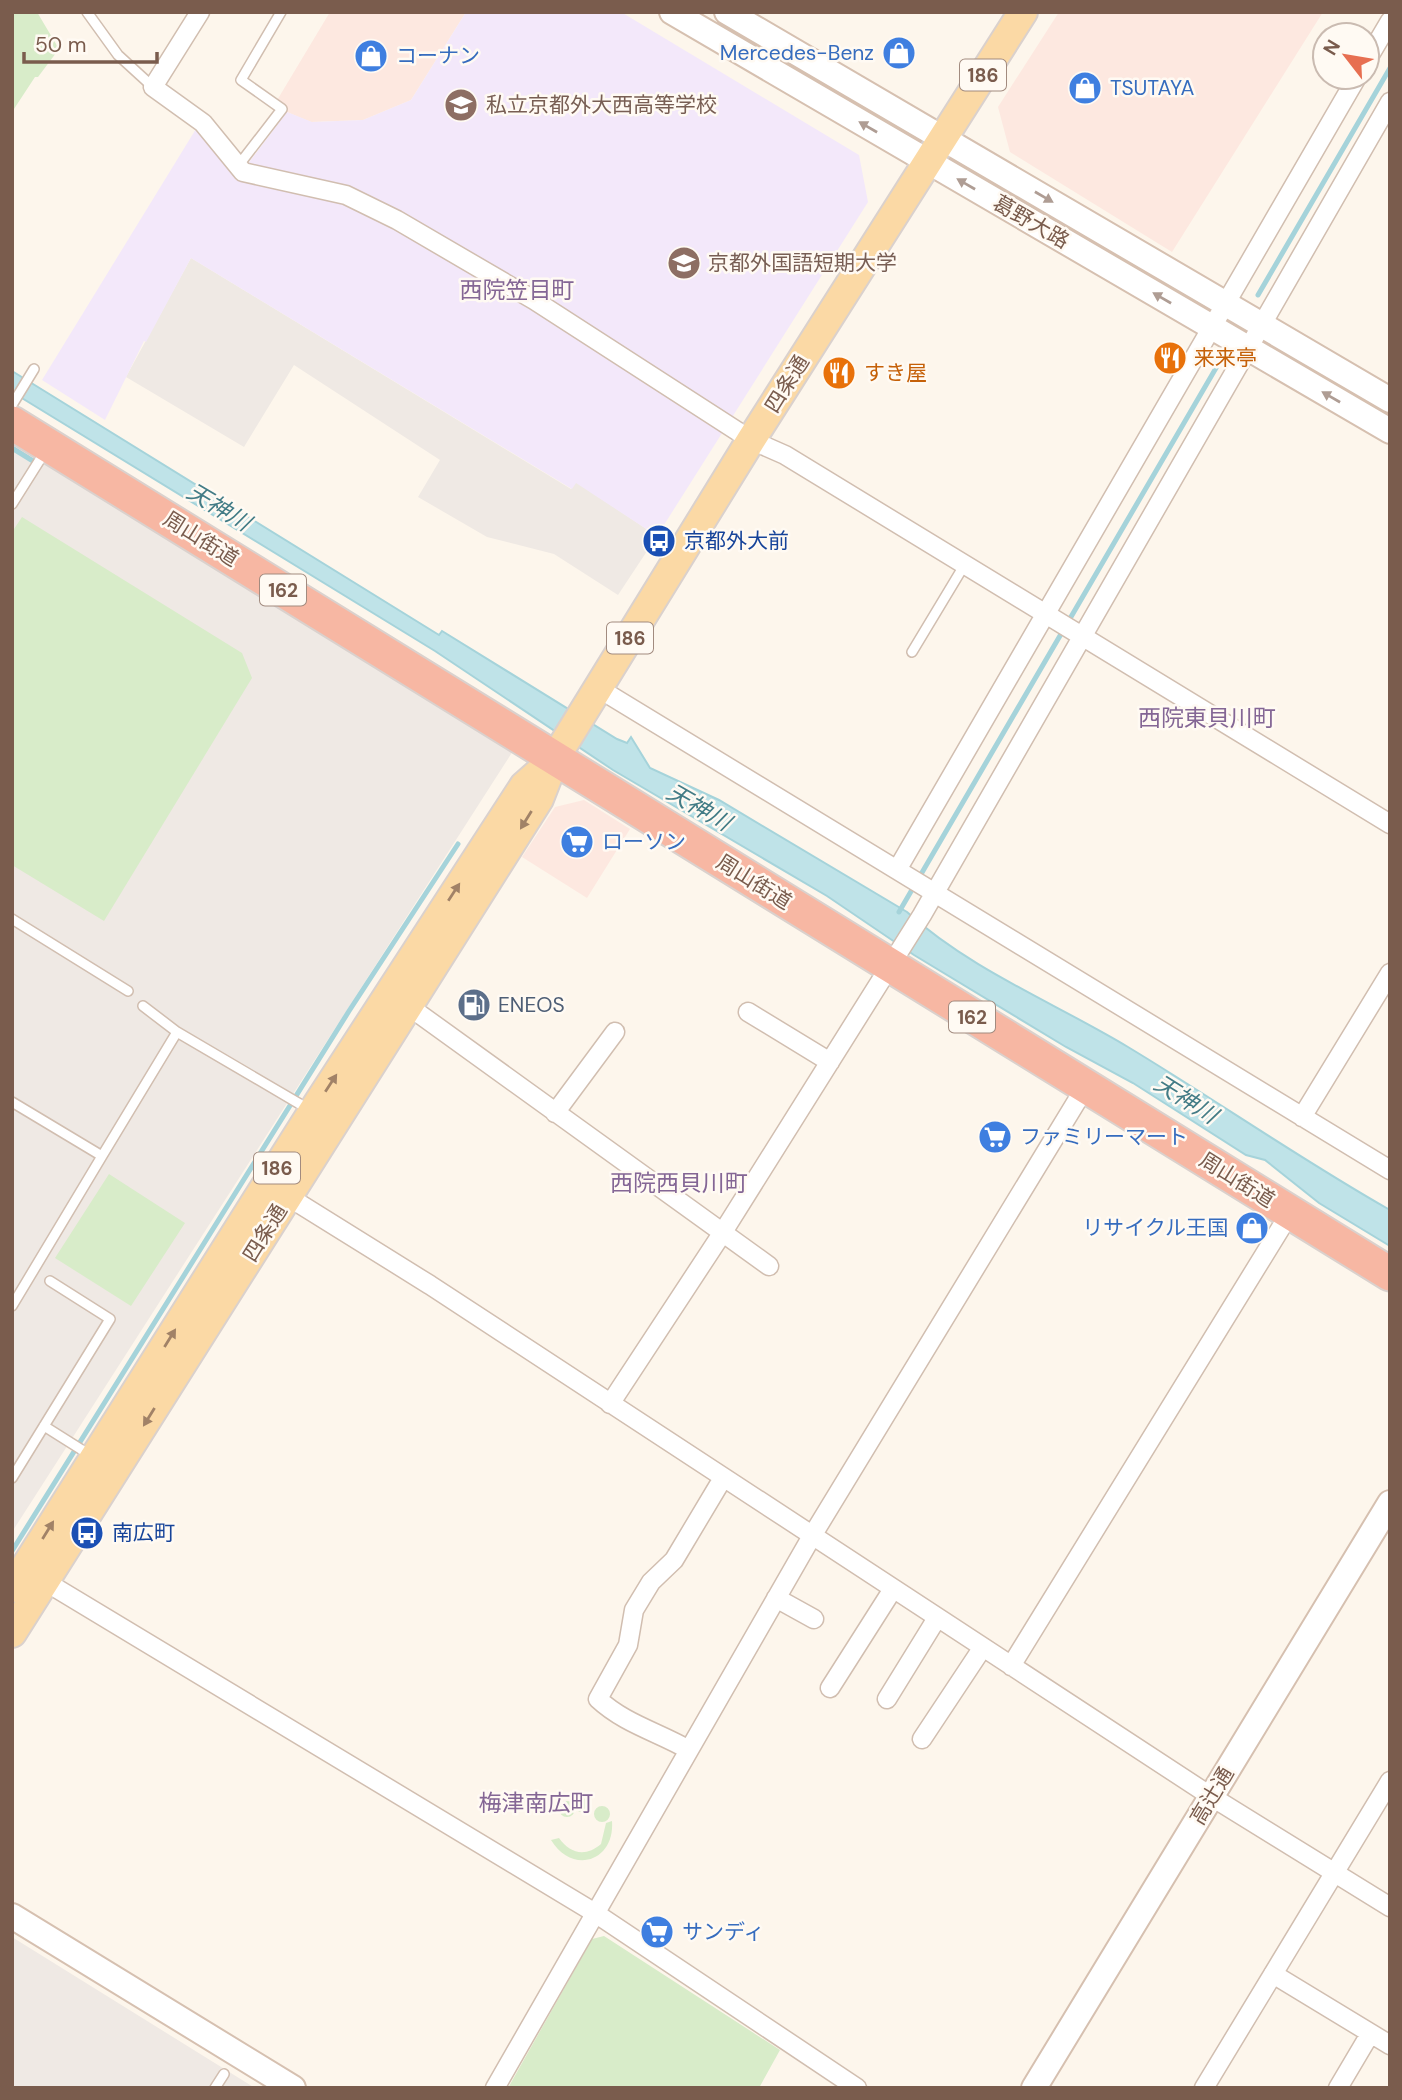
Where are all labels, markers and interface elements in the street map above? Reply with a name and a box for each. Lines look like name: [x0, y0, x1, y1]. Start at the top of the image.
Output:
scale bar: [24, 21, 158, 65]
north arrow: [1311, 21, 1381, 91]
text: 50 m: [35, 31, 86, 59]
shop icon: Mercedes-Benz: [880, 34, 918, 72]
text: N: [1318, 35, 1346, 60]
shop icon: コーナン: [352, 37, 390, 75]
place label: Mercedes-Benz: [720, 39, 874, 67]
place label: コーナン: [396, 42, 480, 70]
road number: 186: [960, 60, 1006, 90]
shop icon: TSUTAYA: [1066, 69, 1104, 107]
place label: TSUTAYA: [1110, 74, 1195, 102]
school or university icon: 私立京都外大西高等学校: [442, 86, 480, 124]
place label: 私立京都外大西高等学校: [486, 91, 717, 119]
one-way arrow: [859, 121, 878, 133]
one-way arrow: [956, 178, 975, 190]
street label: 葛野大路: [988, 189, 1074, 255]
one-way arrow: [1034, 191, 1053, 204]
school or university icon: 京都外国語短期大学: [665, 244, 703, 282]
place label: 京都外国語短期大学: [708, 249, 897, 277]
district label: 西院笠目町: [460, 275, 575, 305]
one-way arrow: [1153, 292, 1172, 305]
restaurant icon: 来来亭: [1151, 339, 1189, 377]
place label: 来来亭: [1194, 344, 1257, 372]
street label: 四条通: [758, 350, 816, 418]
restaurant icon: すき屋: [820, 354, 858, 392]
place label: すき屋: [864, 359, 927, 387]
one-way arrow: [1321, 391, 1340, 403]
water label: 天神川: [182, 476, 259, 539]
street label: 周山街道: [158, 505, 244, 573]
bus stop icon: 京都外大前: [640, 522, 678, 560]
place label: 京都外大前: [684, 527, 789, 555]
road number: 162: [260, 575, 306, 606]
road number: 186: [607, 622, 653, 653]
district label: 西院東貝川町: [1138, 703, 1276, 733]
water label: 天神川: [662, 777, 739, 839]
one-way arrow: [520, 810, 533, 830]
supermarket icon: ローソン: [558, 823, 596, 861]
place label: ローソン: [602, 828, 686, 856]
street label: 周山街道: [711, 848, 797, 916]
one-way arrow: [448, 883, 461, 902]
fuel station icon: ENEOS: [455, 986, 493, 1024]
place label: ENEOS: [498, 991, 565, 1019]
road number: 162: [949, 1001, 995, 1032]
water label: 天神川: [1149, 1068, 1226, 1132]
one-way arrow: [324, 1074, 337, 1093]
supermarket icon: ファミリーマート: [976, 1118, 1014, 1156]
place label: ファミリーマート: [1020, 1123, 1188, 1151]
street label: 周山街道: [1194, 1146, 1280, 1214]
road number: 186: [254, 1152, 300, 1184]
district label: 西院西貝川町: [610, 1168, 748, 1198]
street label: 四条通: [236, 1199, 294, 1267]
shop icon: リサイクル王国: [1233, 1209, 1271, 1247]
place label: リサイクル王国: [1082, 1214, 1228, 1242]
one-way arrow: [163, 1328, 176, 1348]
one-way arrow: [143, 1407, 156, 1426]
bus stop icon: 南広町: [68, 1514, 106, 1552]
place label: 南広町: [112, 1519, 175, 1547]
one-way arrow: [42, 1521, 55, 1540]
street label: 高辻通: [1184, 1762, 1240, 1830]
district label: 梅津南広町: [479, 1788, 594, 1818]
supermarket icon: サンディ: [638, 1913, 676, 1951]
place label: サンディ: [682, 1918, 765, 1946]

